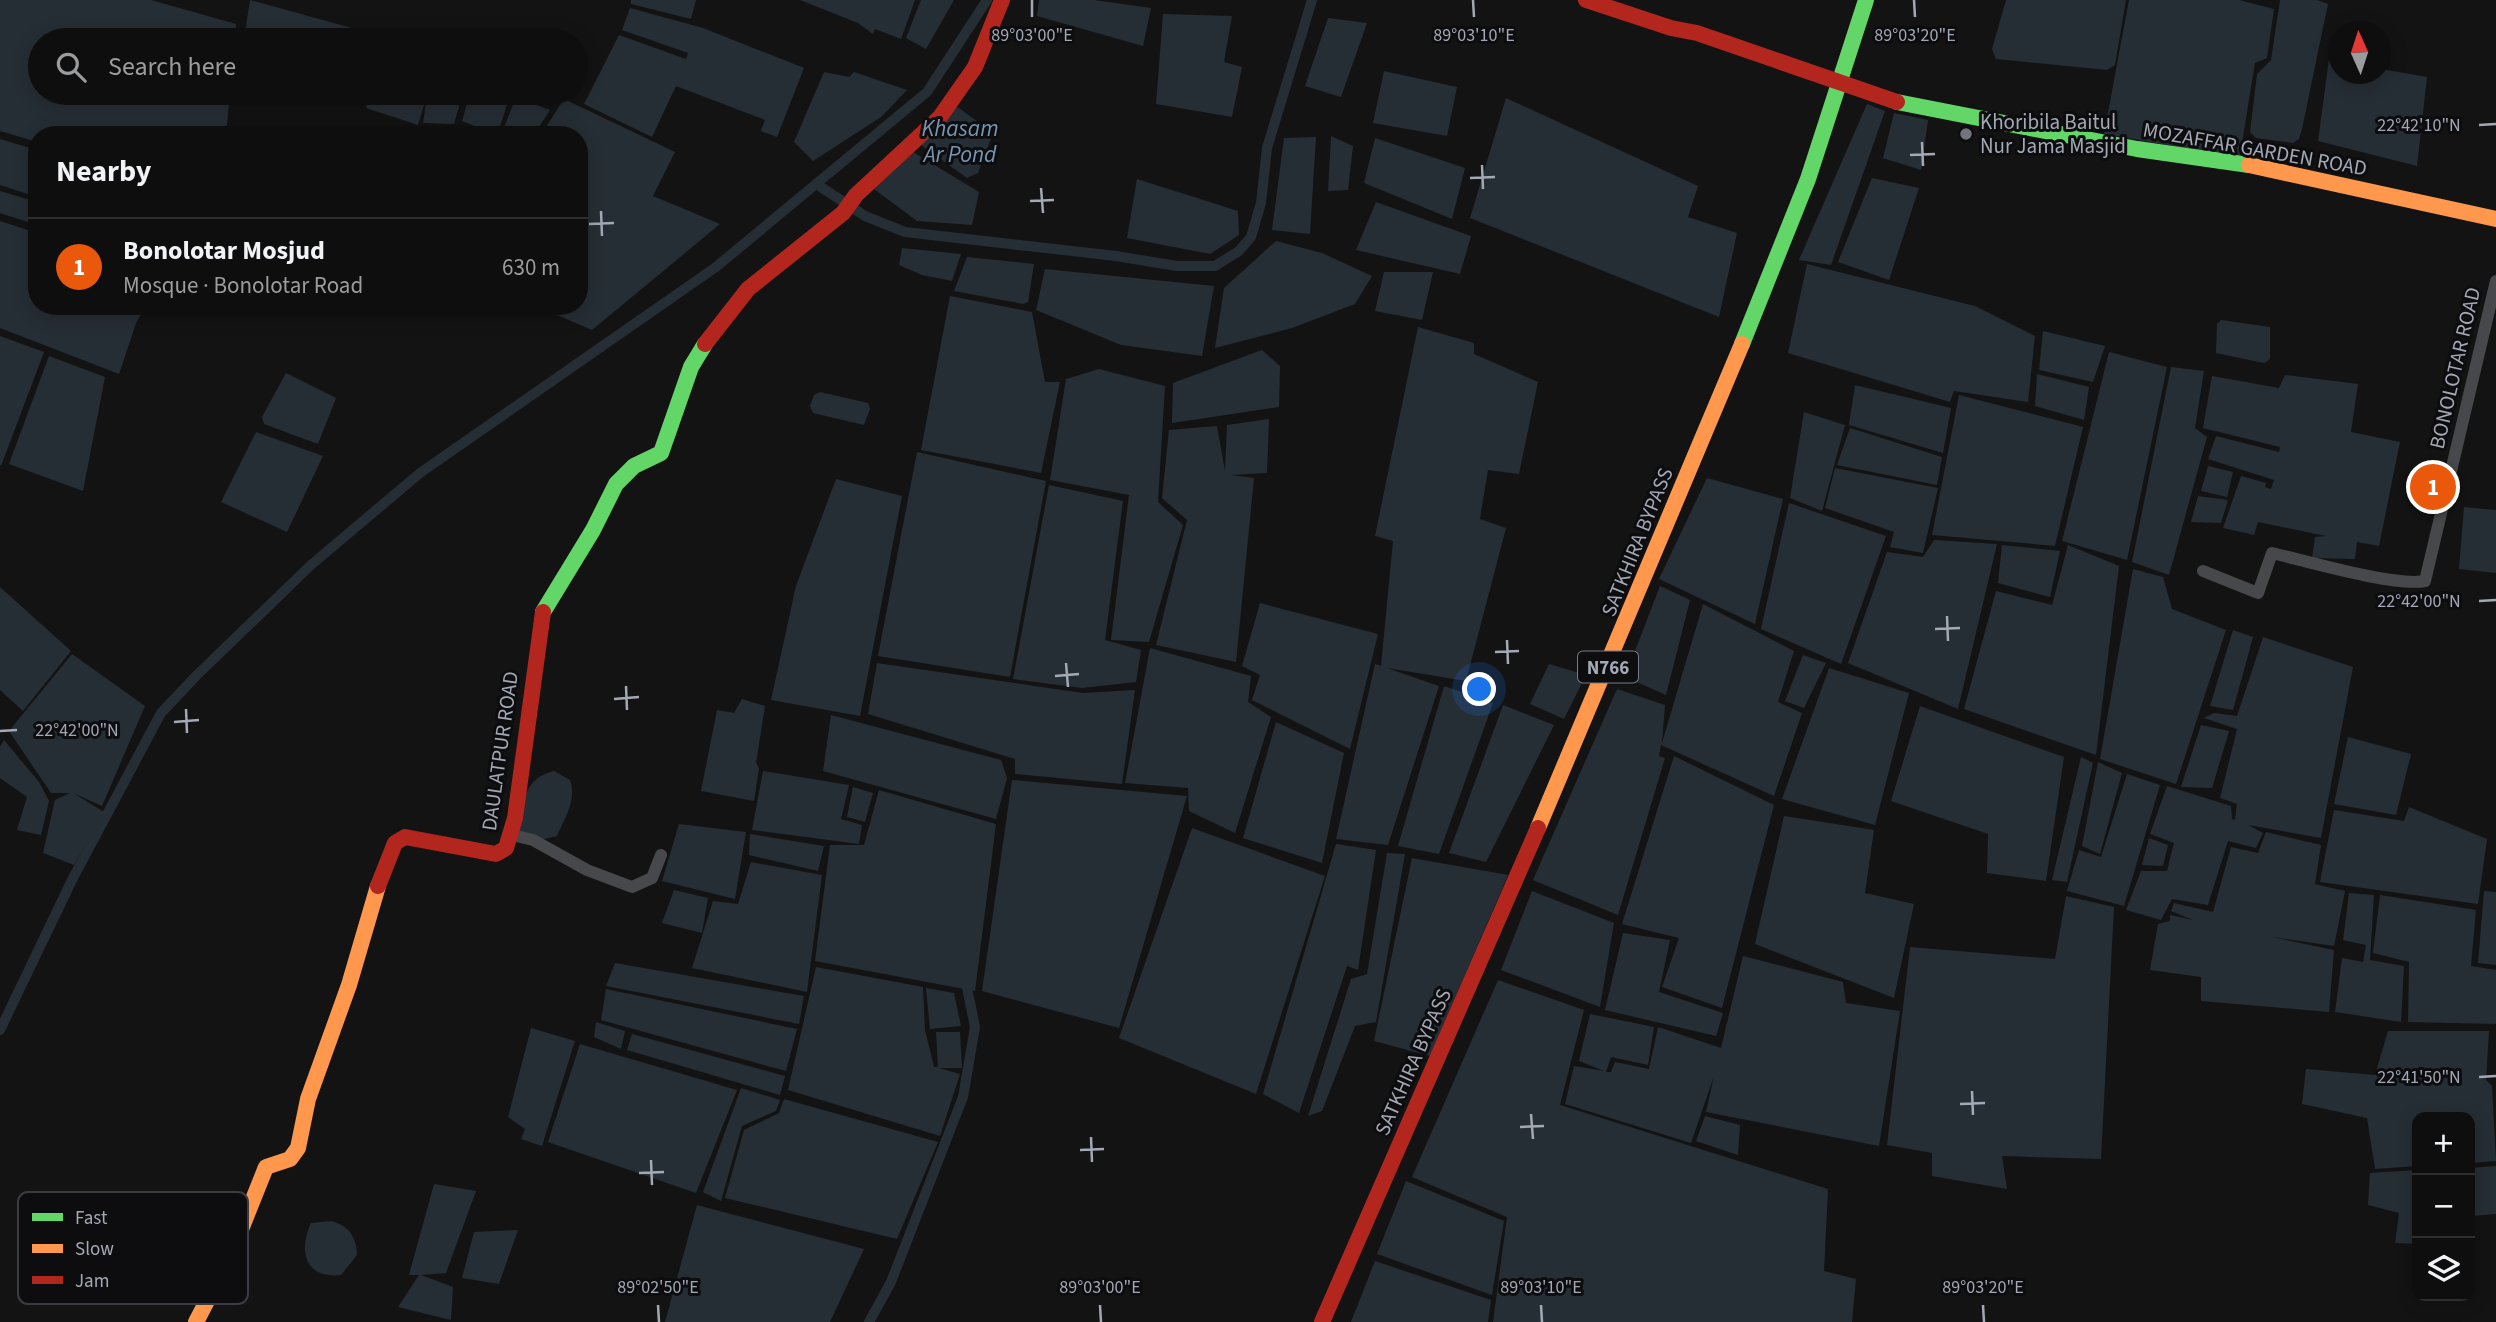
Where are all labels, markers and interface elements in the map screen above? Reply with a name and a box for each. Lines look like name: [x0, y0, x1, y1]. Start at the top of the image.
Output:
north arrow: [2328, 21, 2391, 84]
text: 89°03'00"E: [991, 23, 1073, 48]
text: 89°03'10"E: [1433, 23, 1515, 48]
text: 89°03'20"E: [1874, 23, 1956, 48]
search box: [28, 28, 588, 105]
icon: search: [52, 48, 90, 86]
text: Search here: [108, 48, 236, 85]
place label: Khoribila Baitul Nur Jama Masjid: [1980, 107, 2126, 161]
water label: Khasam Ar Pond: [921, 112, 999, 171]
text: 22°42'10"N: [2377, 113, 2461, 138]
street label: MOZAFFAR GARDEN ROAD: [2141, 115, 2369, 183]
marker: Khoribila Baitul Nur Jama Masjid: [1958, 126, 1974, 142]
text: Nearby: [56, 150, 151, 193]
text: Bonolotar Mosjud: [123, 232, 325, 269]
text: 1: [73, 251, 85, 284]
text: 630 m: [502, 251, 560, 284]
text: Mosque · Bonolotar Road: [123, 269, 363, 302]
street label: BONOLOTAR ROAD: [2422, 284, 2488, 452]
pin: 1: [2410, 461, 2456, 513]
street label: SATKHIRA BYPASS: [1593, 463, 1681, 621]
text: 22°42'00"N: [2377, 589, 2461, 614]
road number: N766: [1578, 652, 1638, 682]
street label: DAULATPUR ROAD: [474, 669, 526, 833]
your location: [1462, 672, 1496, 706]
text: 22°42'00"N: [35, 718, 119, 743]
street label: SATKHIRA BYPASS: [1367, 984, 1459, 1140]
text: 22°41'50"N: [2377, 1065, 2461, 1090]
map controls: [2412, 1112, 2475, 1301]
button: +: [2412, 1112, 2475, 1175]
button: −: [2412, 1175, 2475, 1238]
legend: [18, 1192, 248, 1304]
text: Fast: [75, 1205, 108, 1232]
text: Slow: [75, 1236, 114, 1263]
button: layers: [2412, 1238, 2475, 1301]
text: Jam: [75, 1268, 109, 1295]
text: 89°02'50"E: [617, 1275, 699, 1300]
text: 89°03'00"E: [1059, 1275, 1141, 1300]
text: 89°03'10"E: [1500, 1275, 1582, 1300]
text: 89°03'20"E: [1942, 1275, 2024, 1300]

